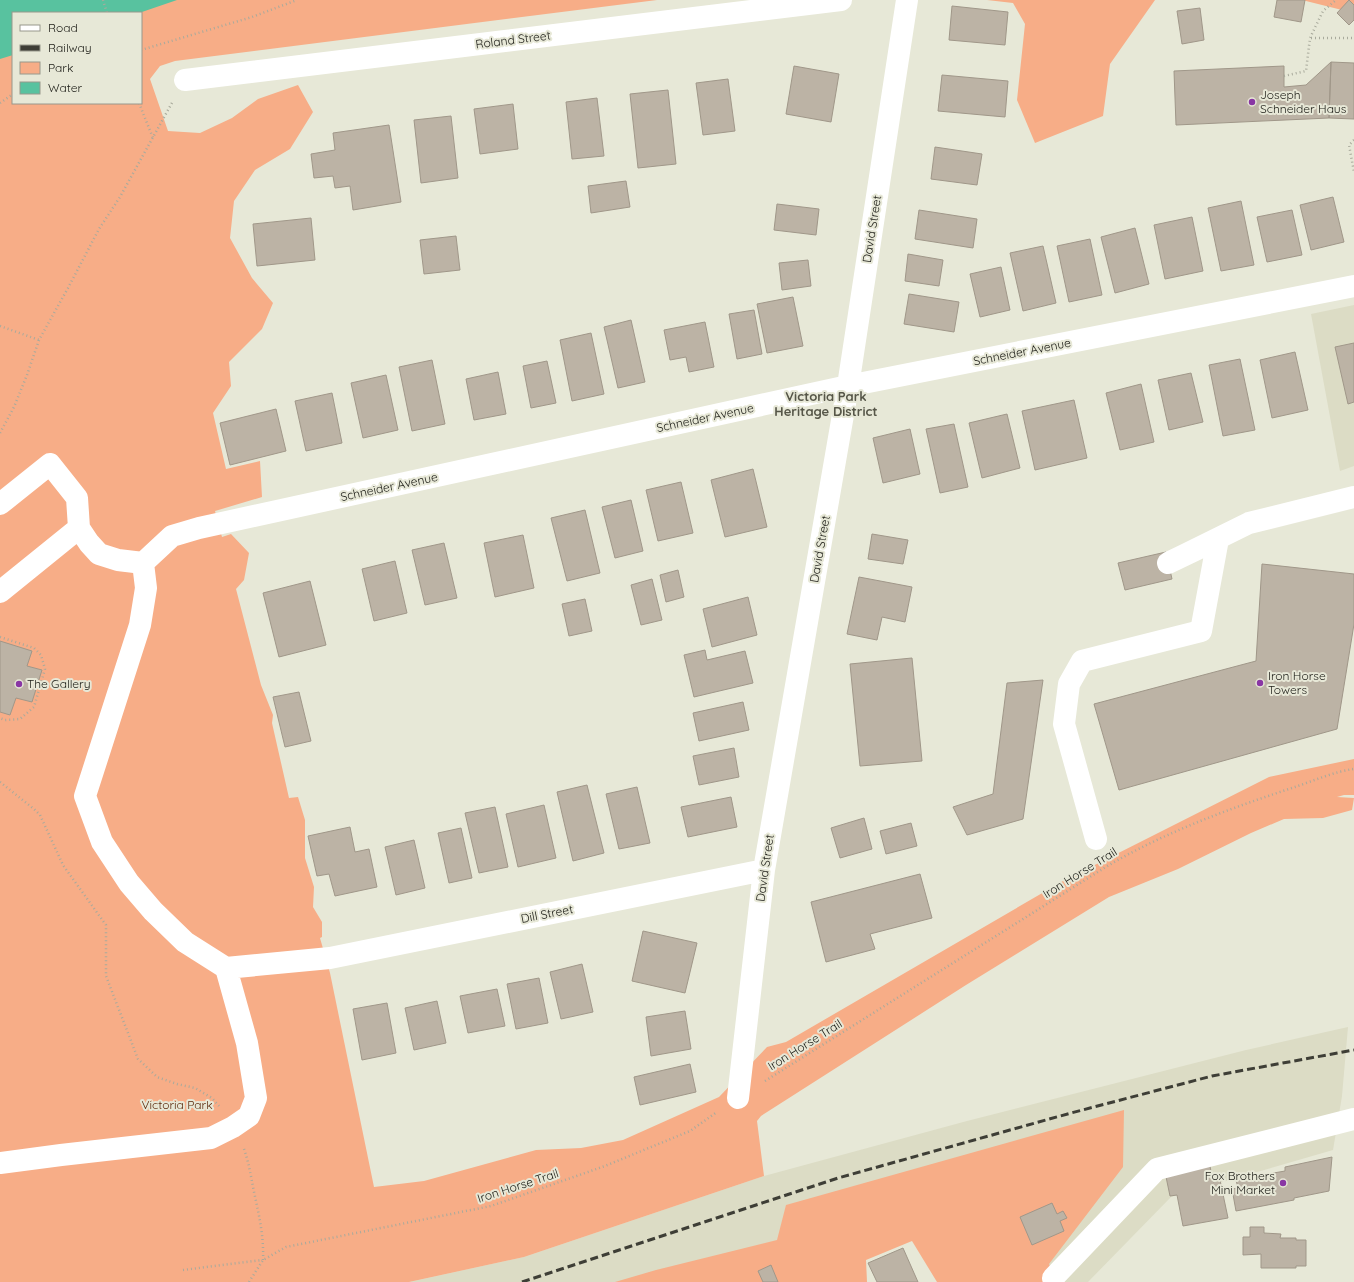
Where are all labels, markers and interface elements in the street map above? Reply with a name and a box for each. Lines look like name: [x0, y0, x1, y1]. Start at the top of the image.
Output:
legend: [12, 12, 142, 104]
text: Road: [48, 20, 78, 35]
street label: Roland Street: [475, 27, 551, 52]
text: Railway: [48, 40, 92, 55]
text: Park: [48, 60, 73, 75]
text: Water: [48, 80, 83, 95]
place label: Joseph Schneider Haus: [1260, 87, 1347, 116]
marker: Joseph Schneider Haus: [1247, 97, 1257, 107]
street label: David Street: [859, 194, 884, 264]
street label: Schneider Avenue: [972, 335, 1072, 368]
district label: Victoria Park Heritage District: [774, 388, 878, 419]
street label: Schneider Avenue: [655, 400, 755, 435]
street label: Schneider Avenue: [339, 469, 439, 504]
street label: David Street: [806, 514, 833, 584]
place label: Iron Horse Towers: [1268, 668, 1326, 697]
place label: The Gallery: [27, 676, 91, 691]
marker: Iron Horse Towers: [1255, 678, 1265, 688]
marker: The Gallery: [14, 679, 24, 689]
street label: David Street: [752, 833, 777, 903]
street label: Iron Horse Trail: [1040, 844, 1120, 901]
street label: Dill Street: [520, 901, 574, 926]
street label: Iron Horse Trail: [765, 1016, 845, 1073]
park label: Victoria Park: [141, 1097, 213, 1112]
street label: Iron Horse Trail: [475, 1165, 560, 1206]
place label: Fox Brothers Mini Market: [1205, 1168, 1275, 1197]
marker: Fox Brothers Mini Market: [1278, 1178, 1288, 1188]

